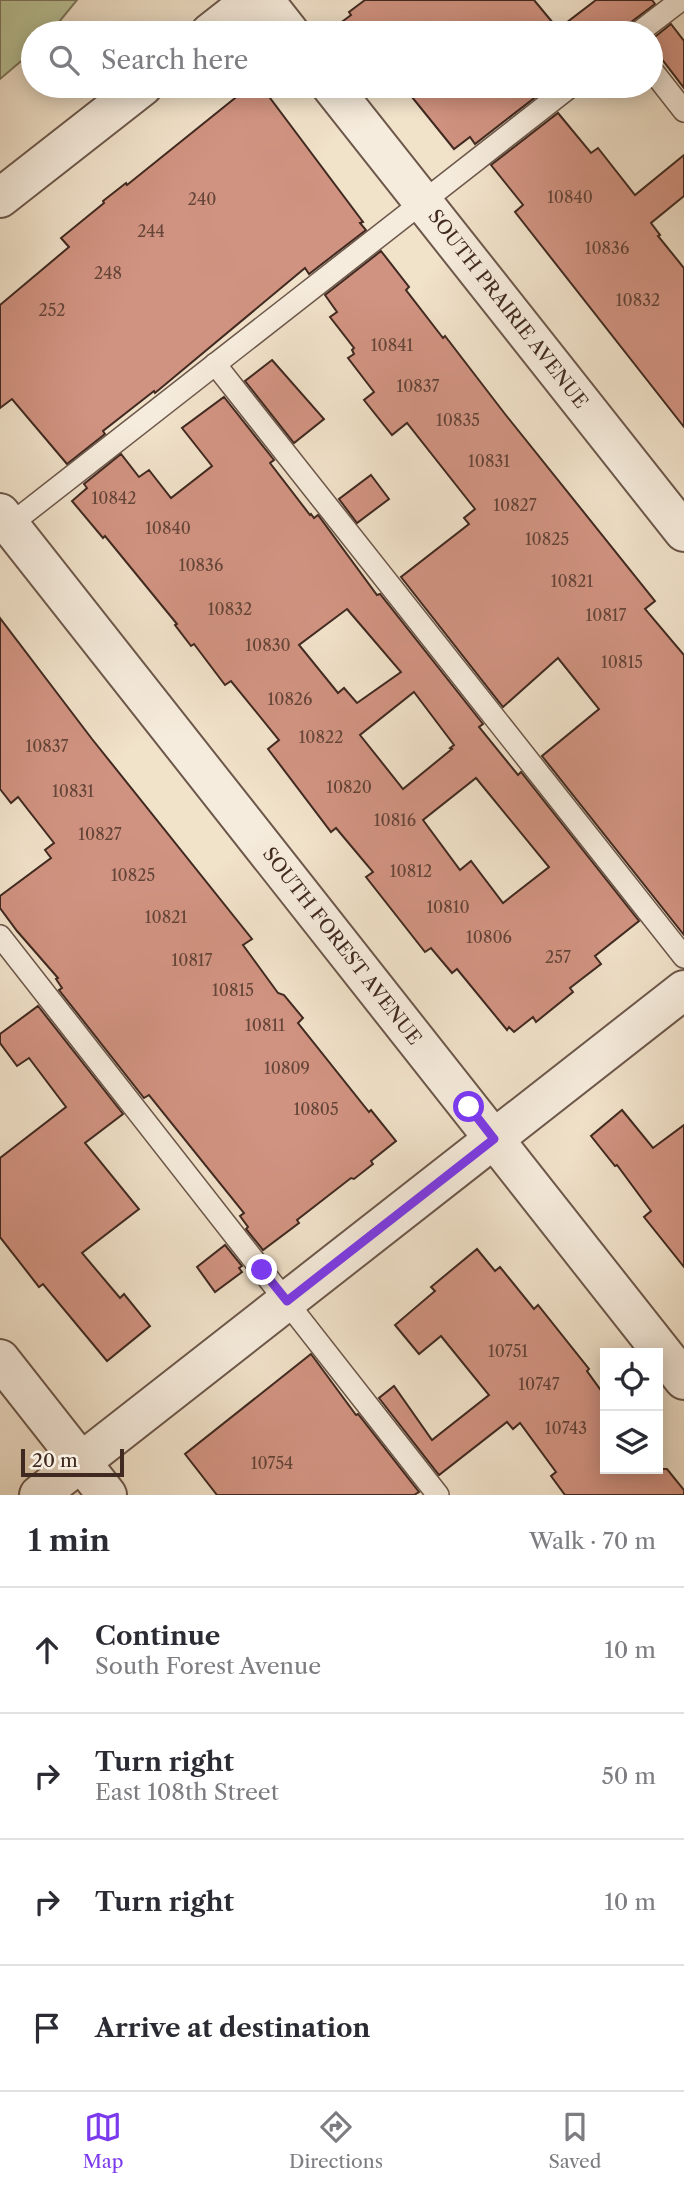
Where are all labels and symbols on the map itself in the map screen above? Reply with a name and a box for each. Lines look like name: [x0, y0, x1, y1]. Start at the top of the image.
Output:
house number: 10840: [547, 187, 593, 207]
house number: 240: [188, 189, 216, 209]
street label: SOUTH PRAIRIE AVENUE: [423, 205, 593, 413]
house number: 244: [137, 221, 165, 241]
house number: 10836: [585, 238, 629, 258]
house number: 248: [94, 263, 122, 283]
house number: 10832: [616, 290, 660, 310]
house number: 252: [38, 300, 66, 320]
house number: 10841: [371, 335, 413, 355]
house number: 10837: [396, 376, 440, 396]
house number: 10835: [436, 410, 480, 430]
house number: 10831: [468, 451, 510, 471]
house number: 10842: [92, 488, 136, 508]
house number: 10827: [493, 495, 537, 515]
house number: 10840: [145, 518, 191, 538]
house number: 10825: [525, 529, 569, 549]
house number: 10836: [179, 555, 223, 575]
house number: 10821: [551, 571, 593, 591]
house number: 10832: [208, 599, 252, 619]
house number: 10817: [586, 605, 627, 625]
house number: 10830: [245, 635, 291, 655]
house number: 10815: [601, 652, 643, 672]
house number: 10826: [268, 689, 312, 709]
house number: 10822: [299, 727, 343, 747]
house number: 10837: [25, 736, 69, 756]
house number: 10820: [326, 777, 372, 797]
house number: 10831: [52, 781, 94, 801]
house number: 10816: [374, 810, 416, 830]
house number: 10827: [78, 824, 122, 844]
street label: SOUTH FOREST AVENUE: [258, 843, 426, 1049]
house number: 10812: [390, 861, 432, 881]
house number: 10825: [111, 865, 155, 885]
house number: 10810: [426, 897, 470, 917]
house number: 10821: [145, 907, 187, 927]
house number: 10806: [466, 927, 512, 947]
house number: 257: [545, 947, 571, 967]
house number: 10817: [172, 950, 213, 970]
house number: 10815: [212, 980, 254, 1000]
house number: 10811: [245, 1015, 285, 1035]
house number: 10809: [264, 1058, 310, 1078]
route start: [453, 1091, 484, 1122]
house number: 10805: [293, 1099, 339, 1119]
route end: [246, 1254, 277, 1285]
house number: 10751: [488, 1341, 528, 1361]
house number: 10747: [518, 1374, 560, 1394]
house number: 10743: [545, 1418, 587, 1438]
scale bar: [21, 1446, 124, 1478]
house number: 10754: [251, 1453, 293, 1473]

